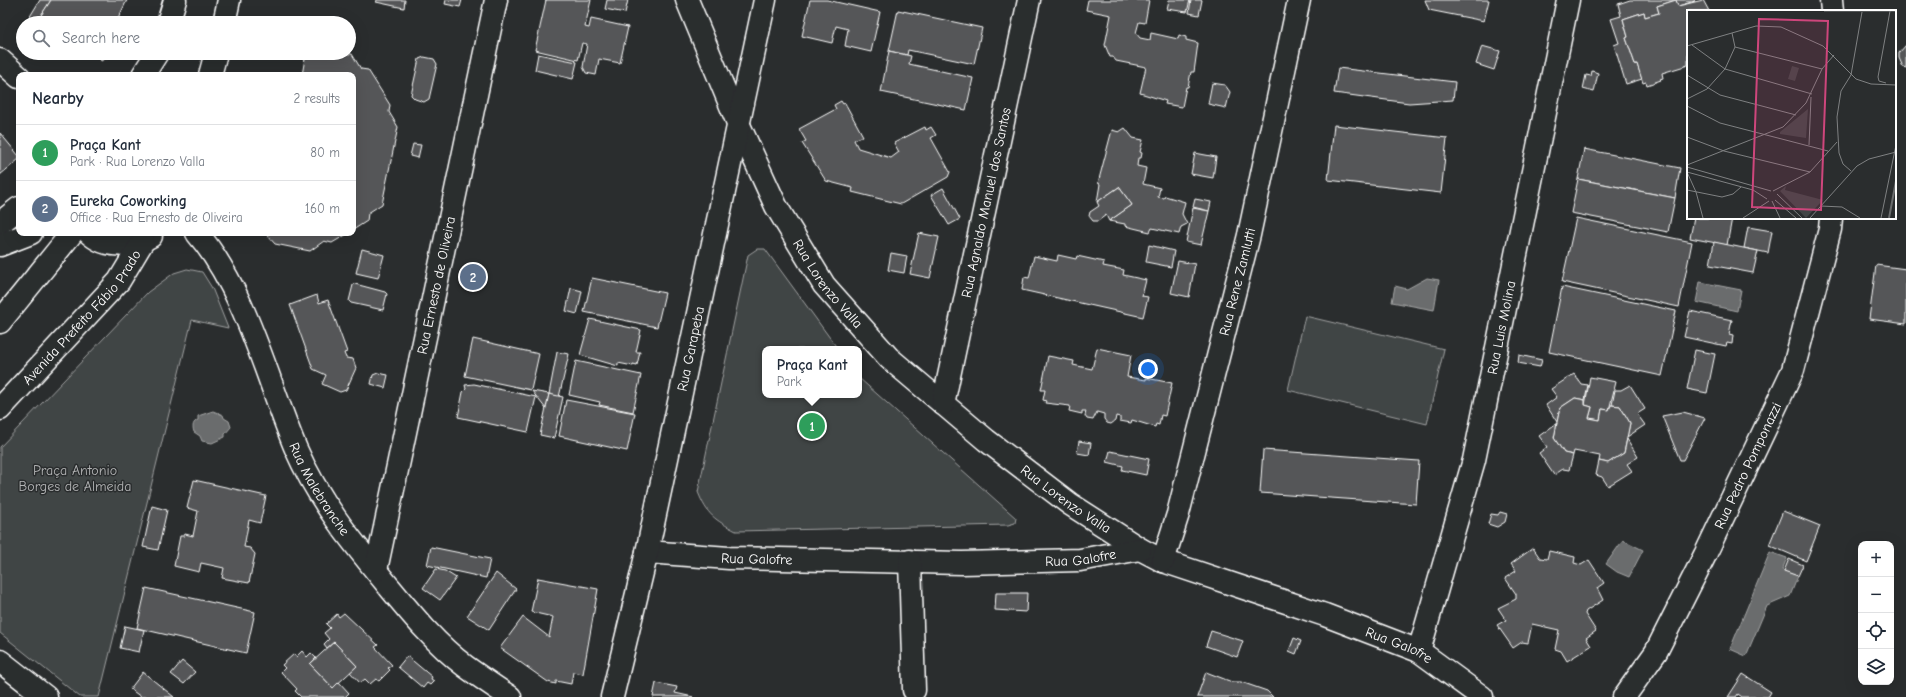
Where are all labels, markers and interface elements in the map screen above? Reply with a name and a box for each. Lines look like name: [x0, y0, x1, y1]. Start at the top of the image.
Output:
inset map: [1687, 10, 1896, 219]
search box: [16, 16, 356, 60]
icon: search: [30, 27, 52, 49]
text: Search here: [62, 29, 140, 47]
text: Nearby: [32, 89, 83, 108]
text: 2 results: [293, 91, 340, 106]
street label: Rua Agnaldo Manuel dos Santos: [957, 106, 1014, 299]
text: Praça Kant: [70, 136, 141, 154]
text: 1: [42, 145, 48, 160]
text: 80 m: [310, 145, 340, 160]
text: Park · Rua Lorenzo Valla: [70, 154, 205, 169]
text: Eureka Coworking: [70, 192, 187, 210]
text: 2: [42, 201, 48, 216]
text: 160 m: [305, 201, 340, 216]
text: Office · Rua Ernesto de Oliveira: [70, 210, 243, 225]
street label: Rua Ernesto de Oliveira: [413, 215, 459, 356]
street label: Rua Rene Zamlutti: [1215, 226, 1259, 337]
street label: Rua Lorenzo Valla: [790, 236, 867, 331]
street label: Avenida Prefeito Fábio Prado: [19, 247, 144, 388]
pin: 2: [460, 262, 486, 292]
street label: Rua Luis Molina: [1483, 279, 1519, 376]
street label: Rua Garapeba: [673, 305, 708, 393]
popup: [762, 346, 862, 398]
text: Praça Kant: [777, 356, 847, 374]
your location: [1138, 359, 1158, 379]
text: Park: [777, 374, 802, 389]
street label: Rua Pedro Pomponazzi: [1710, 400, 1785, 531]
pin: 1: [799, 411, 825, 441]
street label: Rua Malebranche: [286, 440, 354, 539]
street label: Rua Lorenzo Valla: [1017, 461, 1114, 537]
park label: Praça Antonio Borges de Almeida: [19, 462, 131, 495]
map controls: [1858, 541, 1894, 685]
button: +: [1858, 541, 1894, 577]
street label: Rua Galofre: [1045, 545, 1117, 569]
street label: Rua Galofre: [721, 549, 793, 568]
button: −: [1858, 577, 1894, 613]
button: locate: [1858, 613, 1894, 649]
street label: Rua Galofre: [1363, 623, 1436, 667]
button: layers: [1858, 649, 1894, 685]

